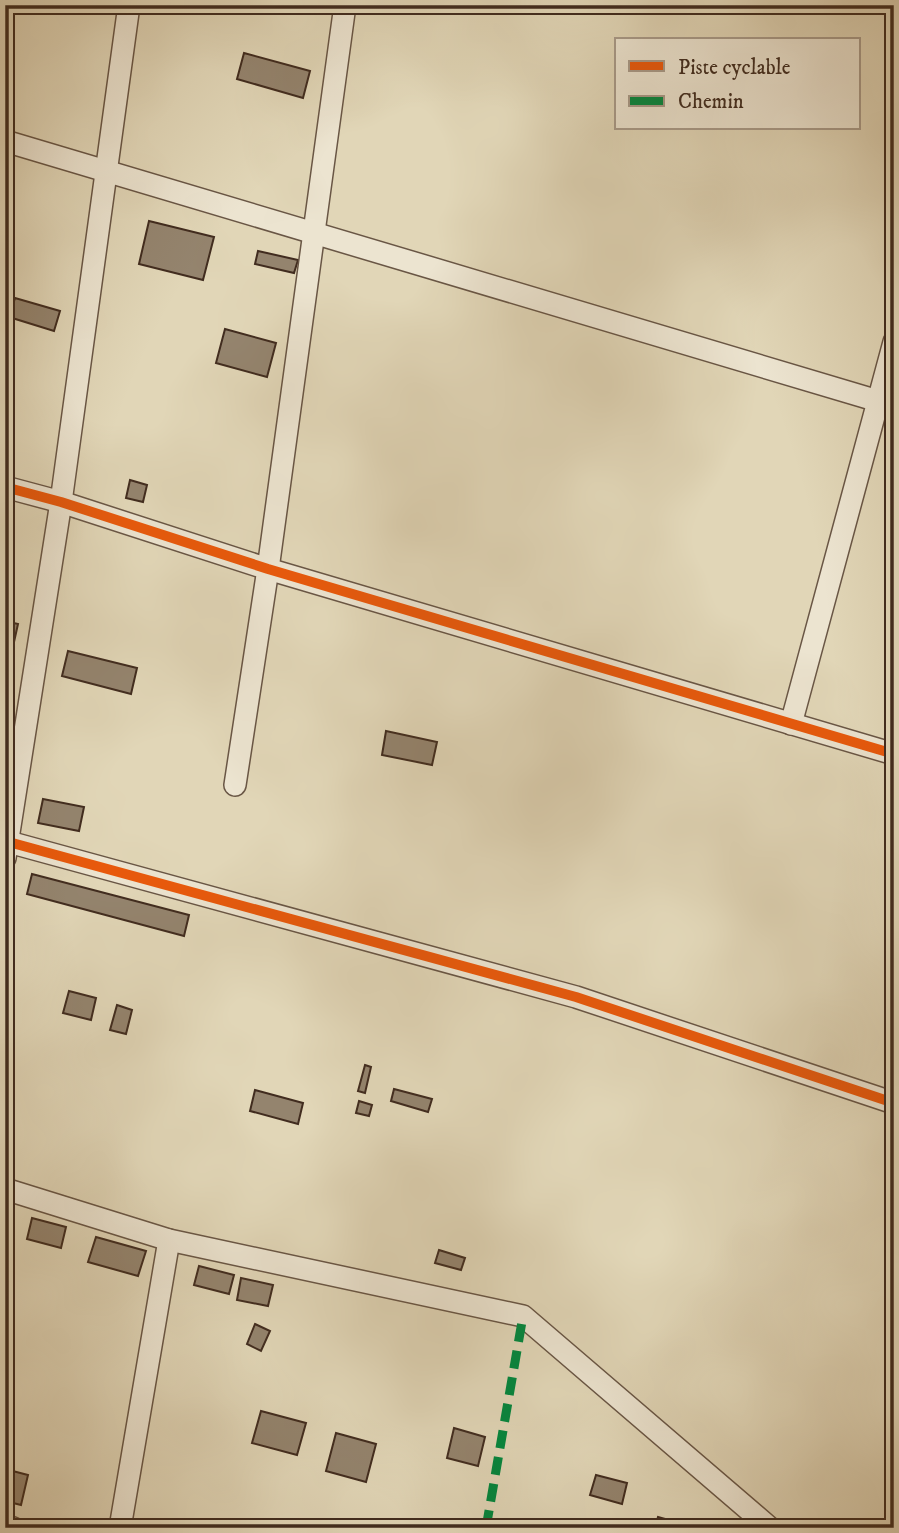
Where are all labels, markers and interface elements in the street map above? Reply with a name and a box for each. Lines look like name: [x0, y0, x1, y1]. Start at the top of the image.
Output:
legend: [615, 38, 860, 130]
text: Piste cyclable: [678, 55, 791, 81]
text: Chemin: [678, 89, 744, 115]

